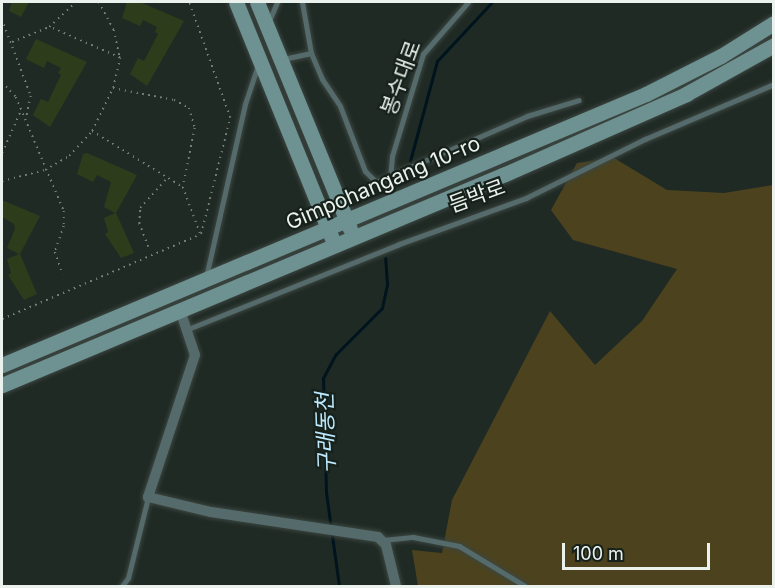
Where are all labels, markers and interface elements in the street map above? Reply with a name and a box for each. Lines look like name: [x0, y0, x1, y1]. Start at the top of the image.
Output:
street label: 봉수대로: [376, 37, 426, 119]
street label: Gimpohangang 10-ro: [282, 131, 484, 235]
street label: 듬박로: [445, 174, 509, 218]
water label: 구래동천: [311, 392, 341, 474]
scale bar: [565, 531, 714, 569]
text: 100 m: [573, 543, 624, 564]

